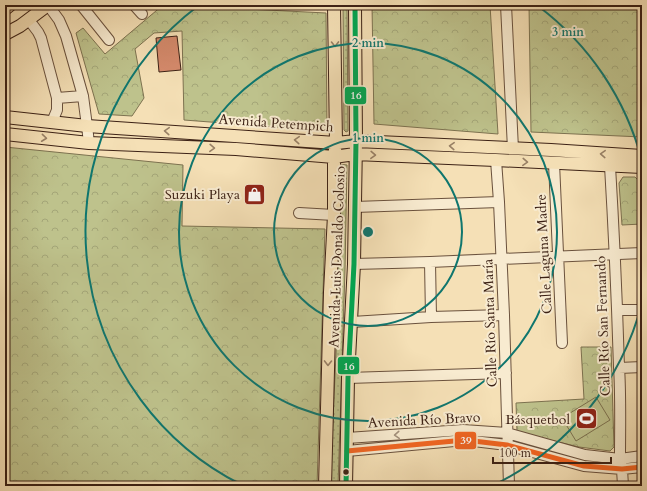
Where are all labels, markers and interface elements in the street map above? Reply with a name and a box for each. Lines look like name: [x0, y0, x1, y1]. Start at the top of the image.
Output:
text: 3 min: [552, 24, 584, 40]
text: 2 min: [352, 35, 384, 51]
one-way arrow: [330, 41, 339, 47]
line badge: 16: [344, 86, 367, 105]
text: 16: [350, 88, 362, 103]
street label: Avenida Petempich: [218, 110, 334, 137]
one-way arrow: [164, 127, 170, 136]
text: 1 min: [352, 130, 384, 146]
one-way arrow: [41, 133, 47, 142]
one-way arrow: [294, 136, 300, 145]
one-way arrow: [449, 142, 455, 151]
one-way arrow: [209, 144, 215, 153]
one-way arrow: [600, 149, 606, 158]
one-way arrow: [370, 151, 376, 159]
one-way arrow: [522, 157, 528, 166]
street label: Avenida Luis Donaldo Colosio: [324, 165, 350, 348]
shop icon: Suzuki Playa: [242, 181, 268, 207]
place label: Suzuki Playa: [165, 185, 240, 204]
street label: Calle Laguna Madre: [531, 194, 557, 314]
centre of rings: [361, 225, 375, 239]
street label: Calle Río San Fernando: [591, 255, 615, 396]
street label: Calle Río Santa María: [478, 258, 502, 388]
line badge: 16: [337, 356, 360, 375]
text: 16: [343, 359, 355, 374]
one-way arrow: [324, 360, 333, 366]
sports icon: Básquetbol: [573, 406, 599, 432]
street label: Avenida Río Bravo: [367, 408, 481, 432]
place label: Básquetbol: [505, 410, 570, 429]
one-way arrow: [394, 430, 400, 439]
line badge: 39: [454, 431, 477, 450]
text: 39: [460, 433, 472, 448]
scale bar: [493, 439, 611, 465]
text: 100 m: [499, 445, 532, 461]
unlabelled marker: [341, 467, 351, 477]

